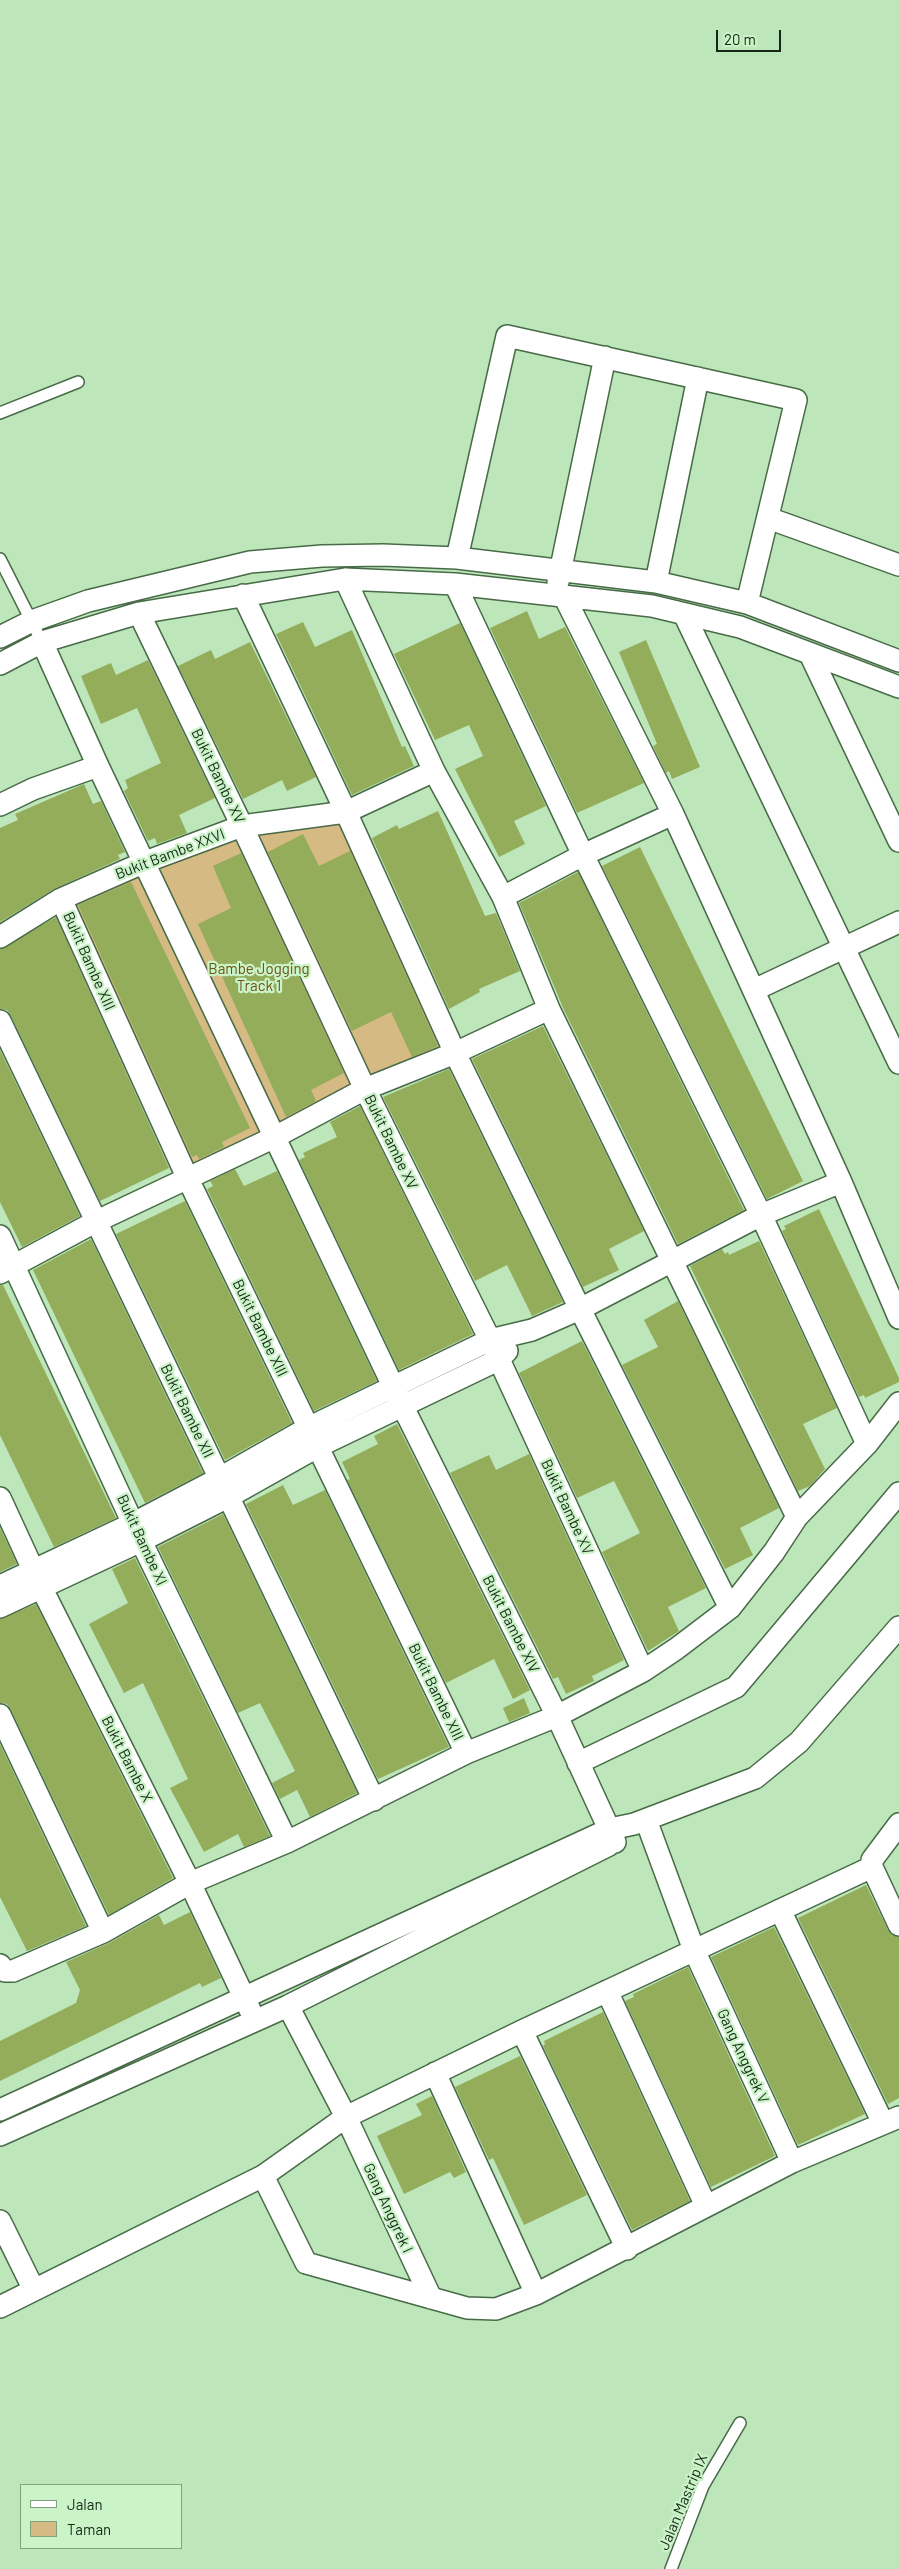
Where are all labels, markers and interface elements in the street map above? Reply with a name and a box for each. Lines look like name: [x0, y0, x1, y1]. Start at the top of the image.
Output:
scale bar: [719, 20, 784, 52]
text: 20 m: [724, 30, 756, 48]
street label: Bukit Bambe XV: [187, 726, 249, 826]
street label: Bukit Bambe XXVI: [113, 825, 227, 883]
street label: Bukit Bambe XIII: [59, 909, 119, 1013]
park label: Bambe Jogging Track 1: [208, 960, 310, 995]
street label: Bukit Bambe XV: [360, 1092, 422, 1192]
street label: Bukit Bambe XIII: [229, 1276, 291, 1380]
street label: Bukit Bambe XII: [157, 1361, 217, 1461]
street label: Bukit Bambe XV: [537, 1456, 597, 1558]
street label: Bukit Bambe XI: [113, 1492, 171, 1588]
street label: Bukit Bambe XIV: [479, 1572, 543, 1676]
street label: Bukit Bambe XIII: [405, 1640, 467, 1744]
street label: Bukit Bambe X: [98, 1713, 156, 1805]
street label: Gang Anggrek V: [713, 2006, 773, 2106]
street label: Gang Anggrek I: [359, 2160, 417, 2256]
street label: Jalan Mastrip IX: [655, 2451, 711, 2553]
legend: [20, 2484, 182, 2549]
text: Jalan: [67, 2495, 103, 2513]
text: Taman: [67, 2520, 111, 2538]

